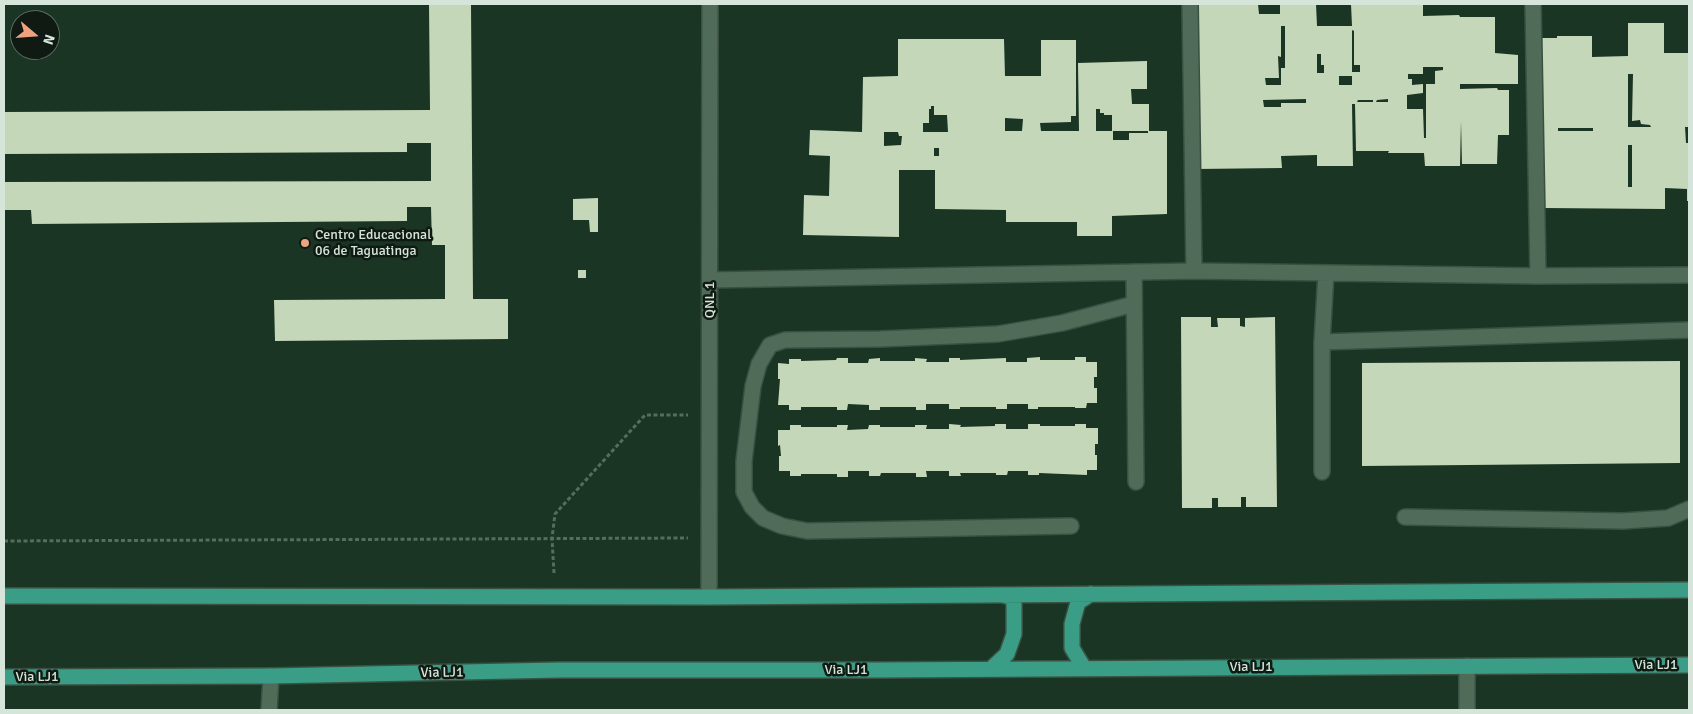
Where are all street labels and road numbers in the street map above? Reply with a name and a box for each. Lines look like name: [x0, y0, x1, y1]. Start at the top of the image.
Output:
street label: QNL 1: [702, 282, 718, 318]
street label: Via LJ1: [1634, 657, 1678, 673]
street label: Via LJ1: [1229, 659, 1273, 675]
street label: Via LJ1: [824, 662, 868, 678]
street label: Via LJ1: [420, 664, 464, 682]
street label: Via LJ1: [15, 669, 59, 685]

